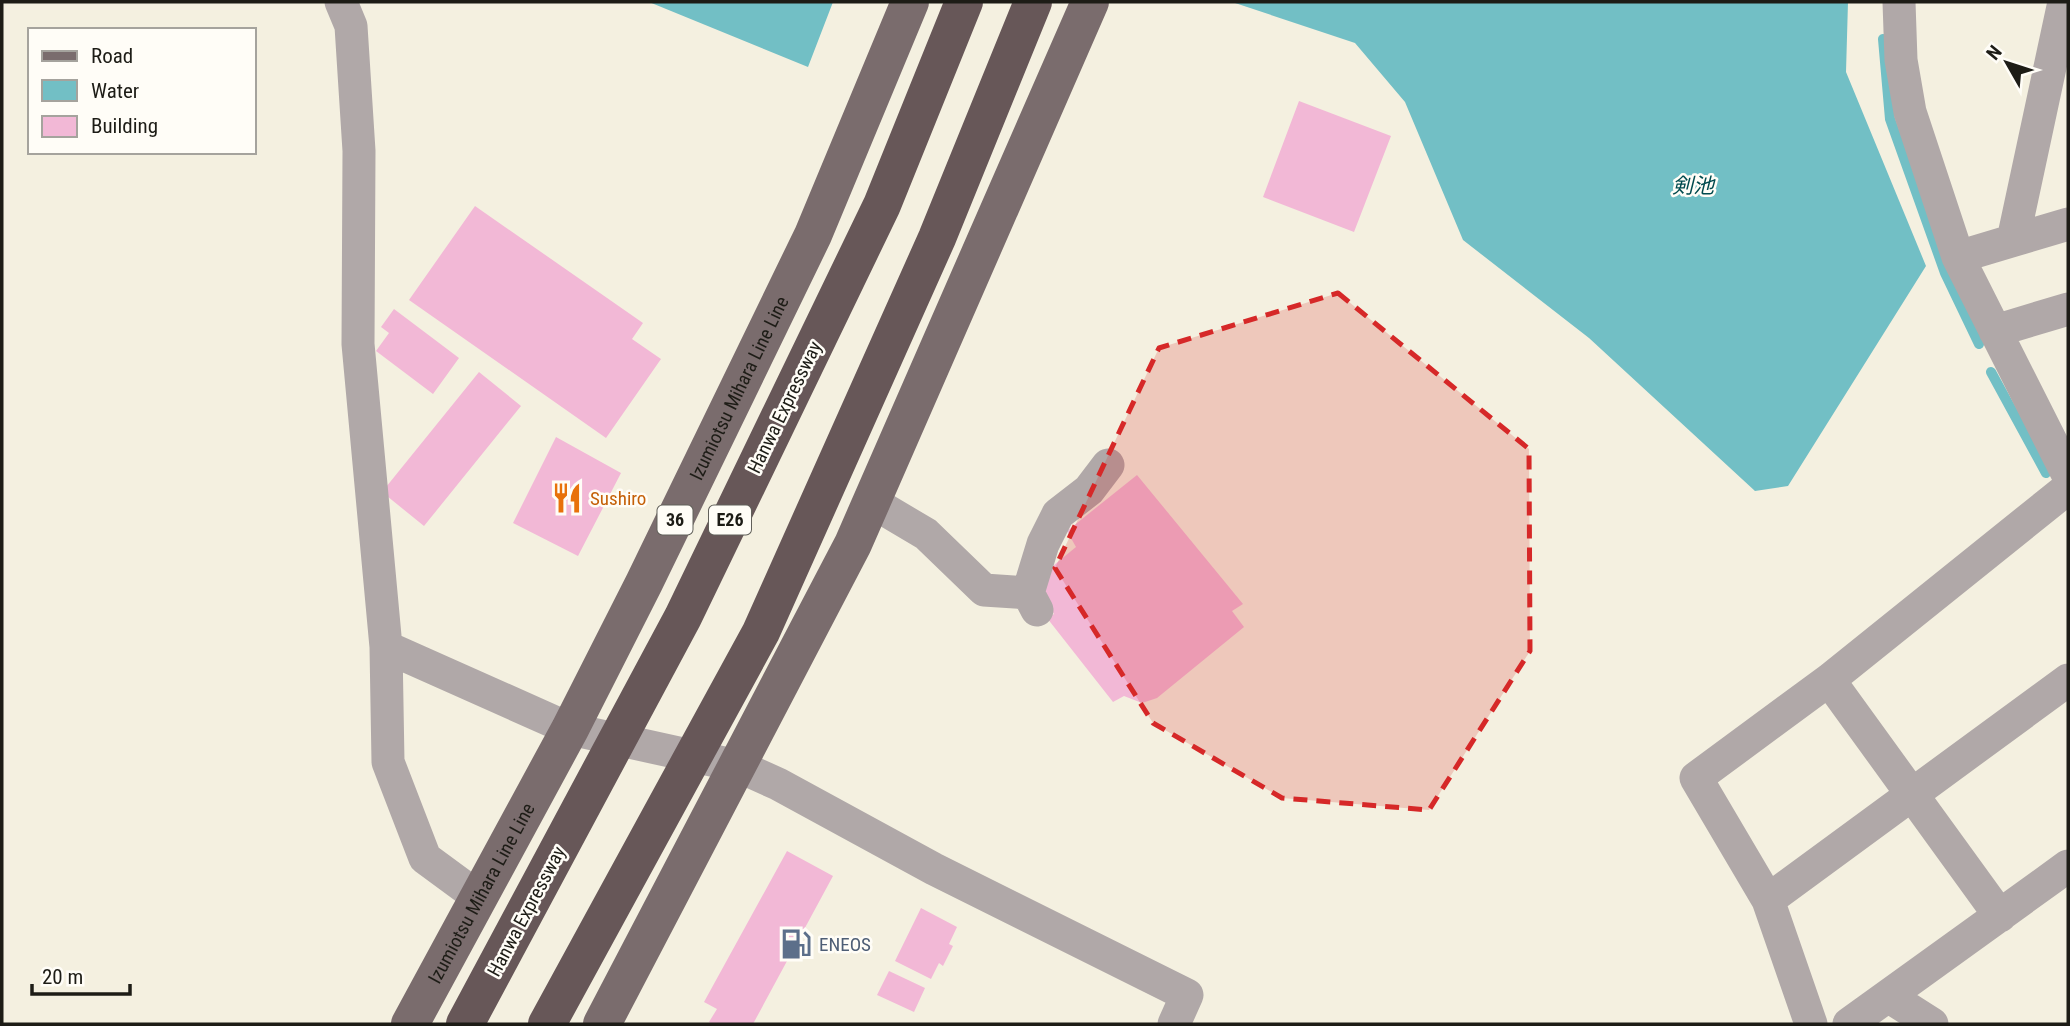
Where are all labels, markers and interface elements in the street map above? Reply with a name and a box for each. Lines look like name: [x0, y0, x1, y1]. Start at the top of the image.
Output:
legend: [28, 28, 256, 154]
north arrow: [1972, 28, 2042, 98]
text: N: [1982, 41, 2007, 64]
text: Road: [91, 44, 133, 68]
text: Water: [91, 79, 139, 103]
text: Building: [91, 114, 158, 138]
water label: 剣池: [1672, 174, 1716, 198]
street label: Izumiotsu Mihara Line Line: [685, 292, 794, 484]
street label: Hanwa Expressway: [743, 337, 826, 477]
restaurant icon: Sushiro: [550, 481, 584, 515]
place label: Sushiro: [590, 487, 646, 510]
road number: 36: [658, 506, 692, 534]
road number: E26: [709, 506, 751, 534]
street label: Izumiotsu Mihara Line Line: [423, 799, 540, 987]
street label: Hanwa Expressway: [482, 842, 570, 980]
fuel station icon: ENEOS: [779, 927, 813, 961]
place label: ENEOS: [819, 933, 871, 956]
scale bar: [32, 953, 130, 997]
text: 20 m: [42, 965, 83, 989]

